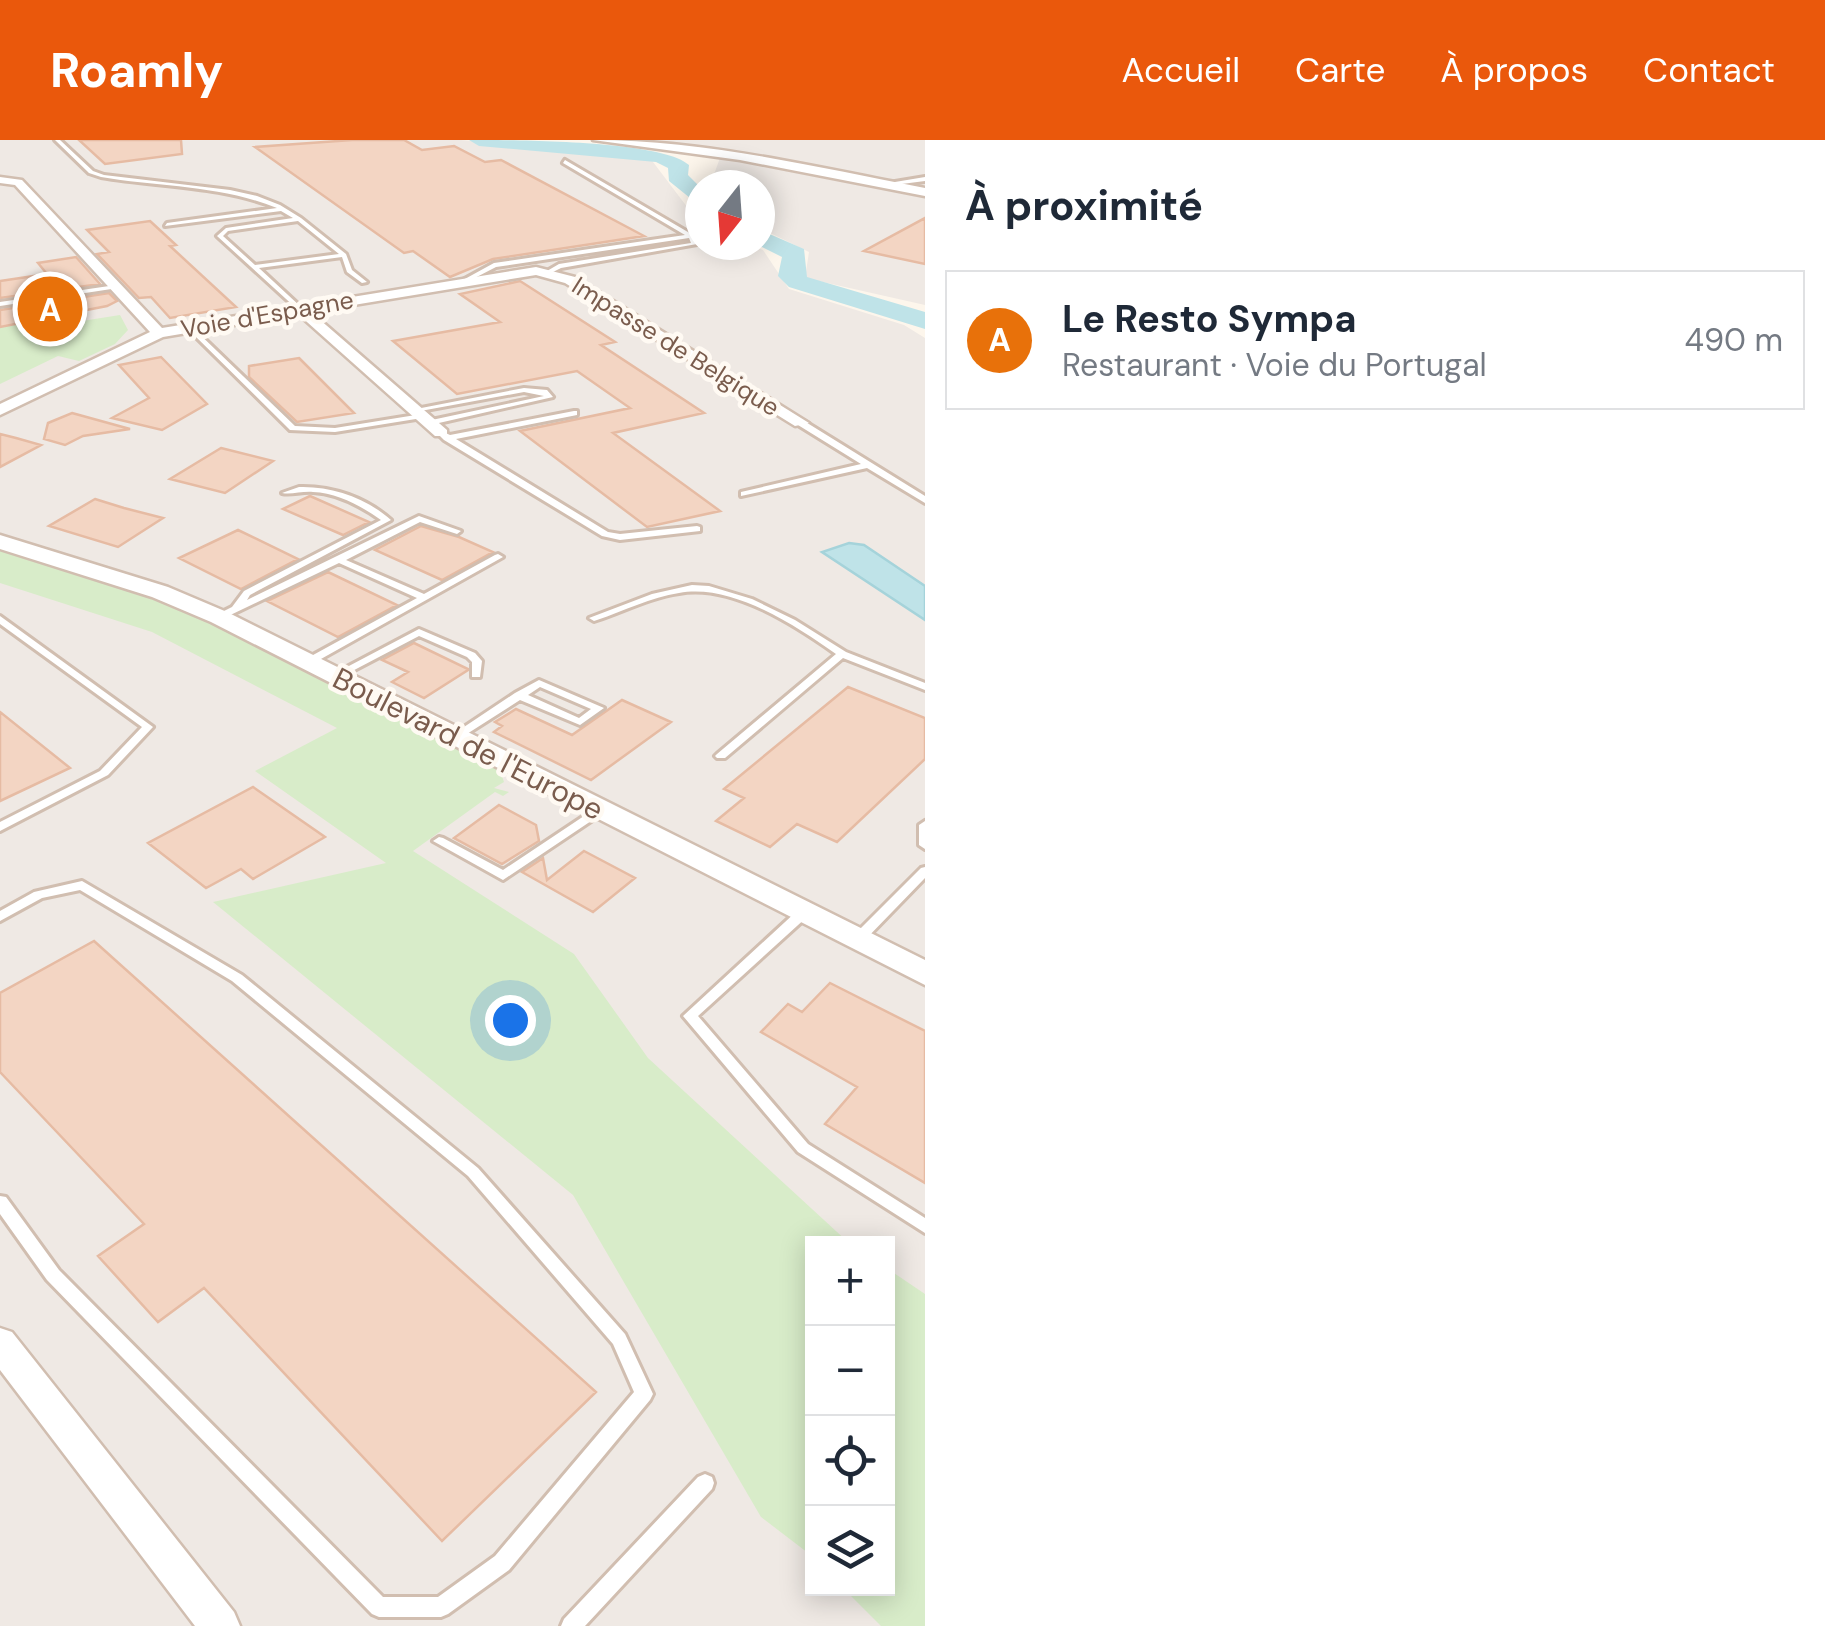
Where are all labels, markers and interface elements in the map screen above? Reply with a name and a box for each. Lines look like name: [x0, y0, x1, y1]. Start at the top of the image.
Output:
text: Roamly: [50, 39, 223, 102]
text: Accueil: [1122, 47, 1240, 93]
text: Carte: [1295, 47, 1385, 93]
text: À propos: [1440, 47, 1588, 93]
text: Contact: [1643, 47, 1775, 93]
north arrow: [685, 170, 775, 260]
text: À proximité: [965, 178, 1203, 233]
street label: Impasse de Belgique: [566, 269, 786, 424]
pin: A: [18, 272, 82, 346]
street label: Voie d'Espagne: [178, 283, 356, 346]
text: Le Resto Sympa: [1062, 294, 1356, 344]
text: A: [988, 319, 1011, 361]
text: 490 m: [1685, 319, 1783, 361]
text: Restaurant · Voie du Portugal: [1062, 344, 1487, 386]
street label: Boulevard de l'Europe: [326, 658, 610, 829]
your location: [485, 995, 536, 1046]
map controls: [805, 1236, 895, 1596]
button: +: [805, 1236, 895, 1326]
button: −: [805, 1326, 895, 1416]
button: locate: [805, 1416, 895, 1506]
button: layers: [805, 1506, 895, 1596]

